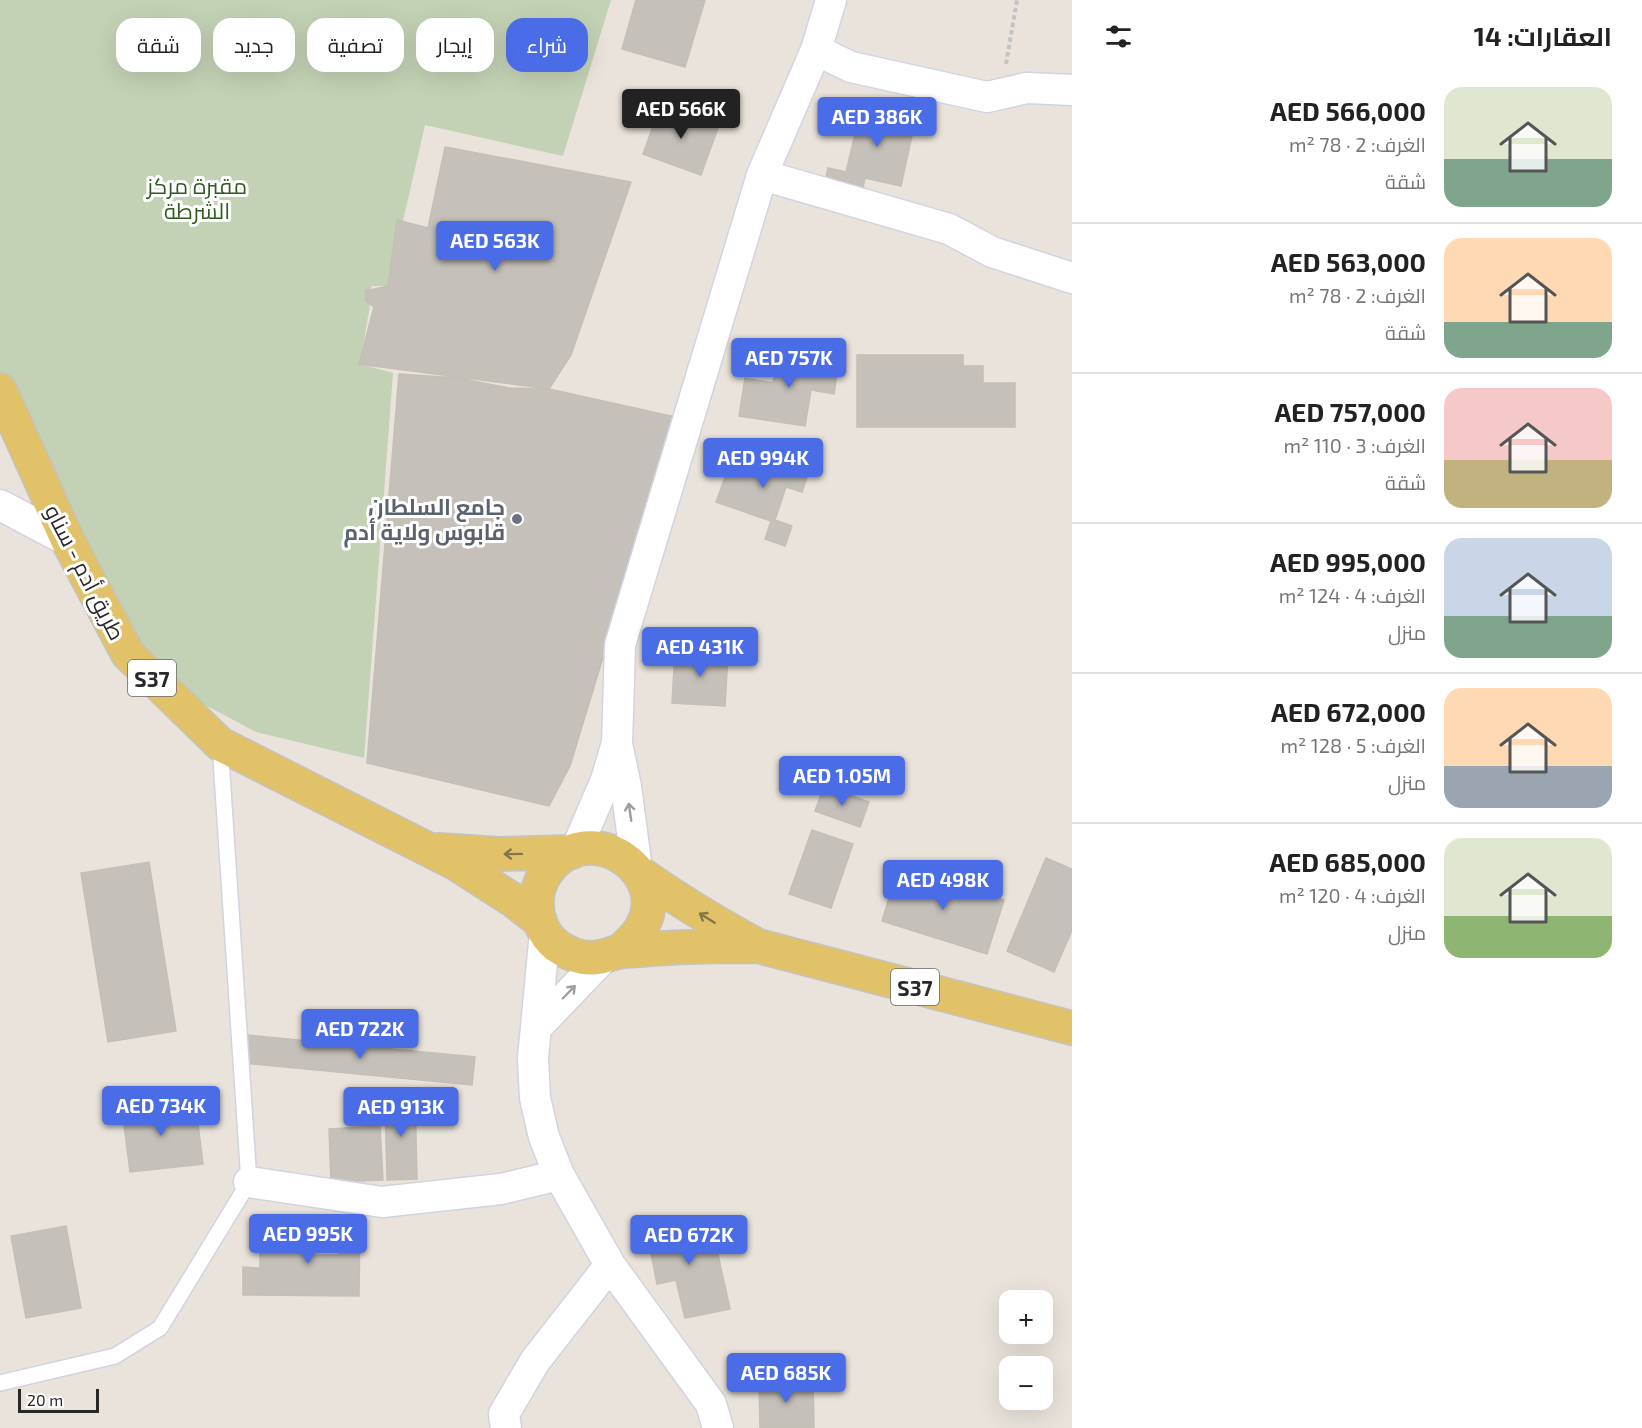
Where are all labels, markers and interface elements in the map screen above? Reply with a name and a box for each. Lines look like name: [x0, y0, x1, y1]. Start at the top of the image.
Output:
chip: شقة: [116, 18, 201, 72]
chip: جديد: [213, 18, 295, 72]
chip: تصفية: [307, 18, 404, 72]
chip: إيجار: [416, 18, 494, 72]
chip: شراء: [506, 18, 588, 72]
icon: filters: [1102, 20, 1135, 53]
text: العقارات: 14: [1474, 20, 1612, 51]
pin: AED 566K: [619, 89, 743, 140]
text: AED 566,000: [1270, 95, 1426, 126]
text: AED 566K: [636, 96, 726, 120]
pin: AED 386K: [815, 97, 939, 148]
text: AED 386K: [832, 104, 922, 128]
icon: home: [1492, 111, 1564, 183]
text: الغرف: 2 · 78 m²: [1289, 132, 1426, 156]
text: شقة: [1385, 169, 1426, 193]
park label: مقبرة مركز الشرطة: [145, 172, 247, 224]
pin: AED 563K: [433, 221, 557, 272]
text: AED 563K: [450, 228, 540, 252]
text: AED 563,000: [1271, 246, 1426, 277]
icon: home: [1492, 262, 1564, 334]
text: الغرف: 2 · 78 m²: [1289, 283, 1426, 307]
text: شقة: [1385, 320, 1426, 344]
pin: AED 757K: [727, 338, 851, 389]
text: AED 757K: [745, 345, 833, 369]
text: AED 757,000: [1274, 396, 1426, 427]
icon: home: [1492, 412, 1564, 484]
text: الغرف: 3 · 110 m²: [1284, 433, 1426, 457]
pin: AED 994K: [701, 438, 825, 489]
text: AED 994K: [717, 445, 809, 469]
text: شقة: [1385, 470, 1426, 494]
place label: جامع السلطان قابوس ولاية أدم: [343, 493, 505, 548]
street label: طريق أدم - سناو: [37, 500, 131, 646]
marker: جامع السلطان قابوس ولاية أدم: [510, 512, 524, 526]
text: AED 995,000: [1270, 546, 1426, 577]
icon: home: [1492, 562, 1564, 634]
text: الغرف: 4 · 124 m²: [1279, 583, 1426, 607]
text: منزل: [1388, 620, 1426, 644]
pin: AED 431K: [638, 627, 762, 678]
text: AED 431K: [656, 634, 744, 658]
road number: S37: [128, 660, 176, 696]
text: AED 672,000: [1271, 696, 1426, 727]
icon: home: [1492, 712, 1564, 784]
text: الغرف: 5 · 128 m²: [1281, 733, 1426, 757]
pin: AED 1.05M: [773, 756, 911, 807]
text: AED 1.05M: [793, 763, 891, 787]
text: منزل: [1388, 770, 1426, 794]
one-way arrow: [624, 802, 635, 822]
text: AED 685,000: [1269, 846, 1426, 877]
one-way arrow: [504, 848, 524, 860]
pin: AED 498K: [881, 860, 1005, 911]
icon: home: [1492, 862, 1564, 934]
text: AED 498K: [897, 867, 989, 891]
text: الغرف: 4 · 120 m²: [1279, 883, 1426, 907]
one-way arrow: [699, 911, 716, 923]
text: منزل: [1388, 920, 1426, 944]
road number: S37: [891, 969, 939, 1005]
one-way arrow: [562, 985, 576, 1000]
pin: AED 722K: [298, 1009, 422, 1060]
text: AED 722K: [315, 1016, 405, 1040]
pin: AED 734K: [99, 1086, 223, 1137]
pin: AED 913K: [339, 1087, 463, 1138]
text: AED 734K: [116, 1093, 206, 1117]
text: AED 913K: [357, 1094, 445, 1118]
pin: AED 995K: [246, 1214, 370, 1265]
pin: AED 672K: [627, 1215, 751, 1266]
text: AED 995K: [263, 1221, 353, 1245]
text: AED 672K: [644, 1222, 734, 1246]
map controls: [999, 1290, 1053, 1410]
button: +: [999, 1290, 1053, 1344]
pin: AED 685K: [724, 1353, 848, 1404]
button: −: [999, 1356, 1053, 1410]
text: AED 685K: [741, 1360, 831, 1384]
scale bar: [18, 1386, 99, 1414]
text: 20 m: [27, 1390, 63, 1409]

